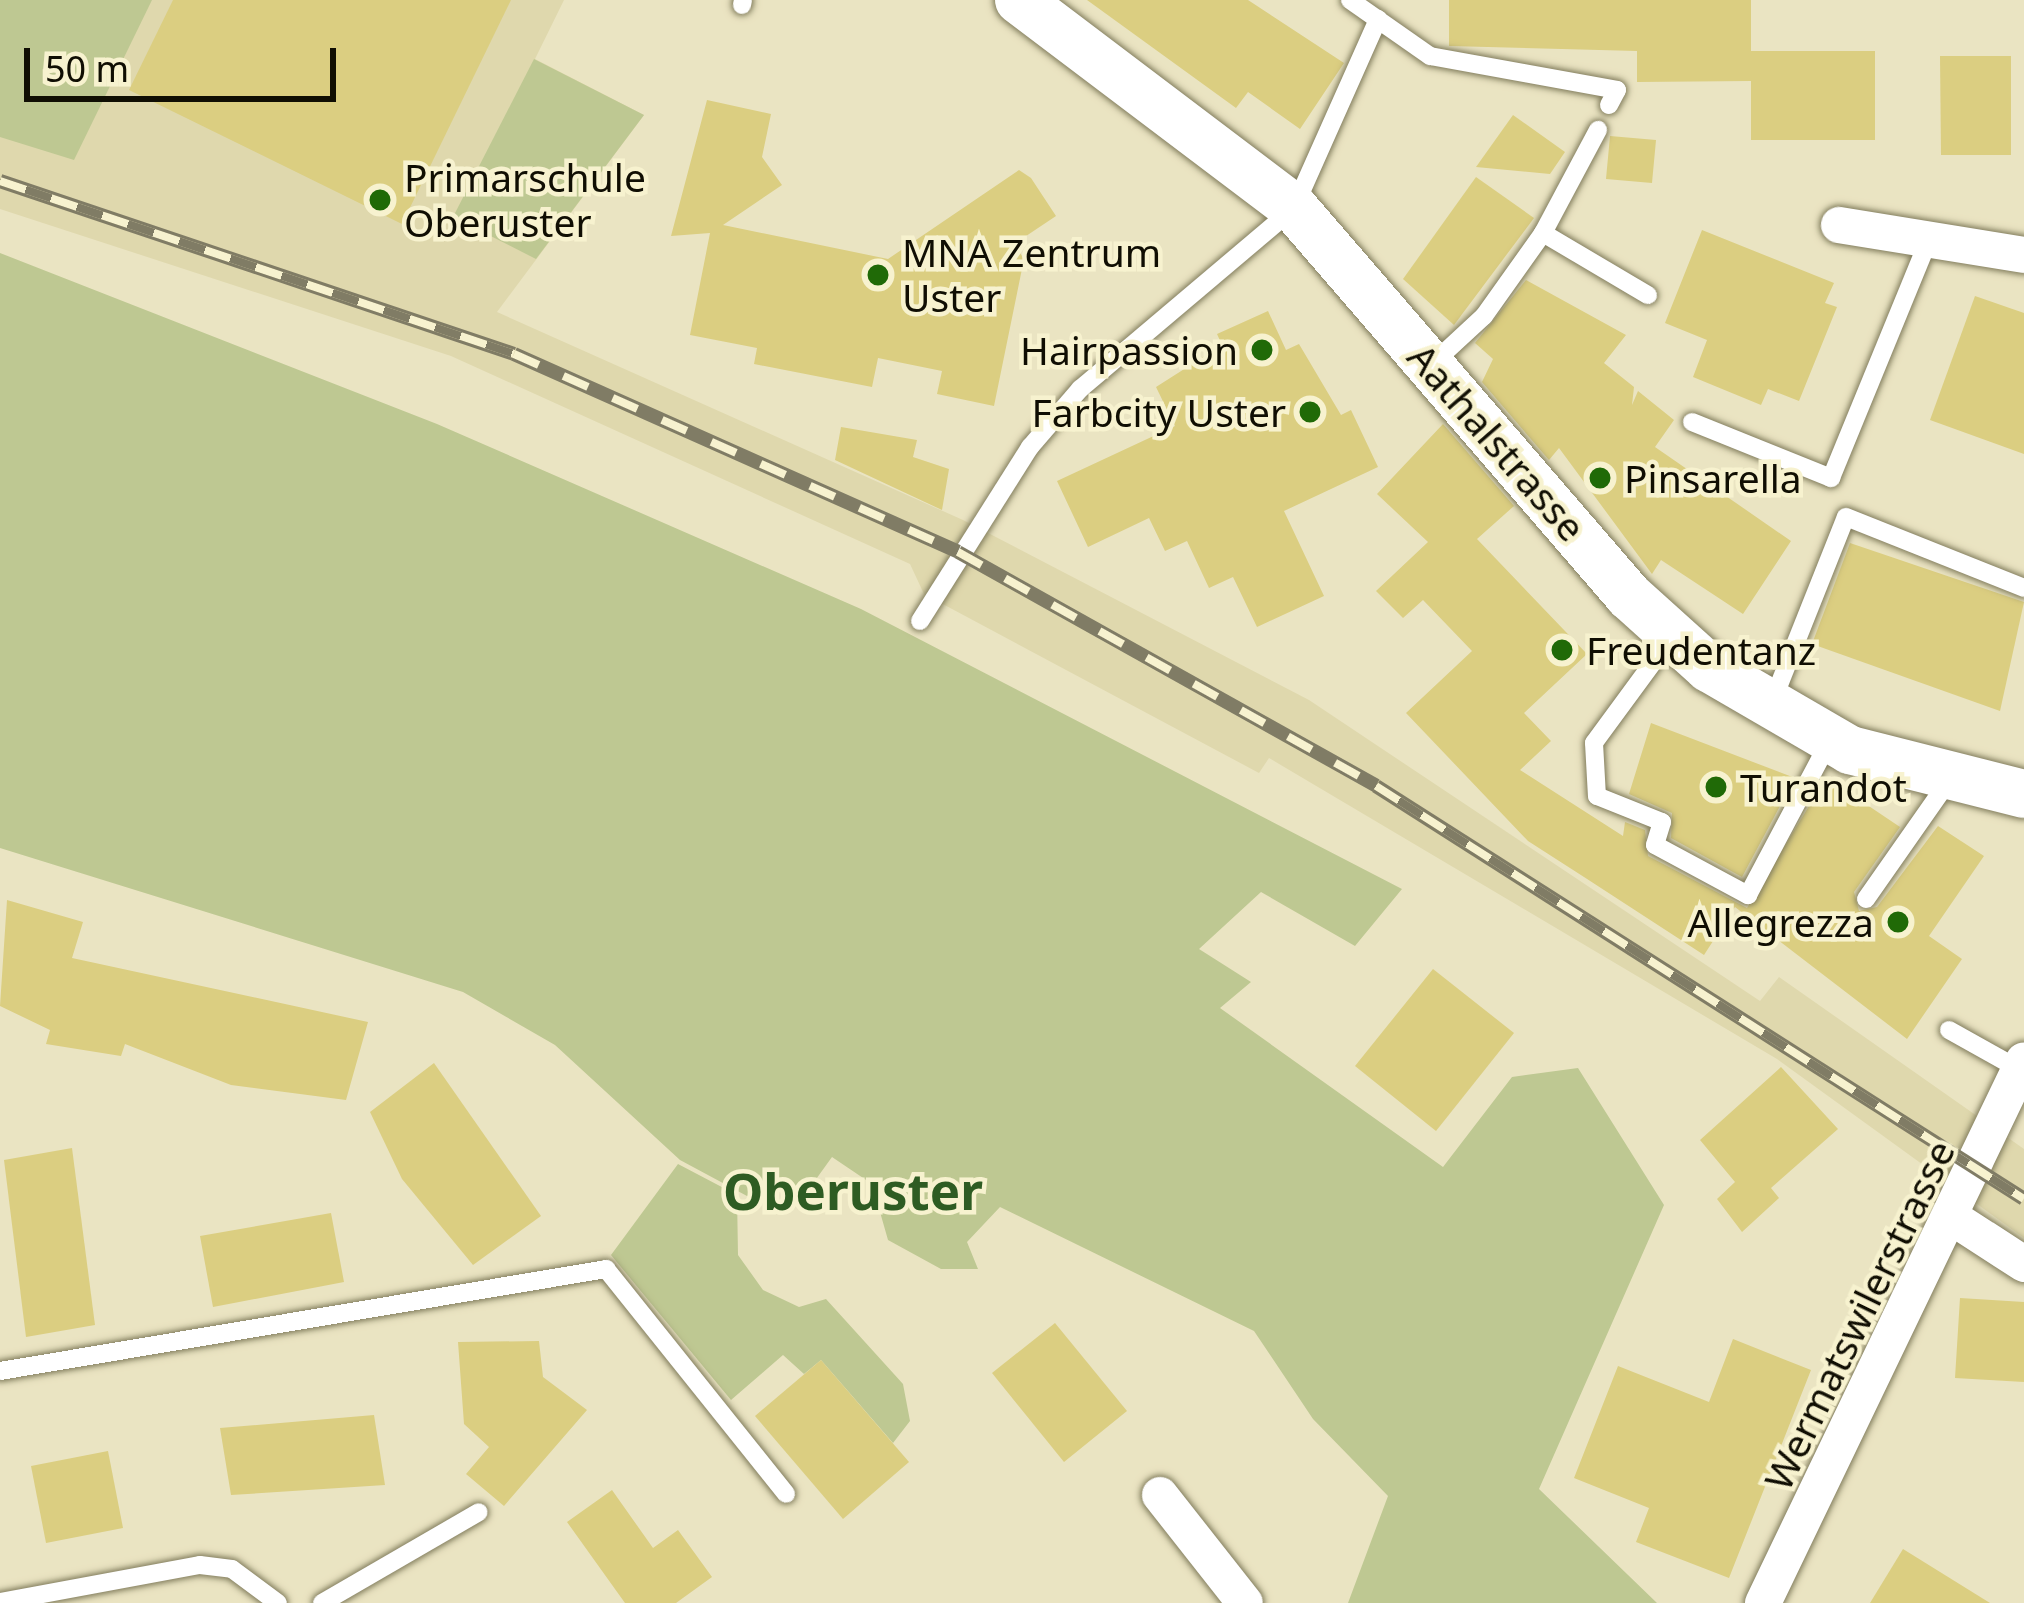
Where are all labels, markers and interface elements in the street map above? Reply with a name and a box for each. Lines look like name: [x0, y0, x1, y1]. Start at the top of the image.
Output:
scale bar: [30, 24, 342, 98]
text: 50 m: [45, 44, 129, 93]
place label: Primarschule Oberuster: [404, 155, 646, 246]
marker: Primarschule Oberuster: [367, 187, 393, 213]
place label: MNA Zentrum Uster: [902, 230, 1161, 321]
marker: MNA Zentrum Uster: [865, 262, 891, 288]
place label: Hairpassion: [1020, 327, 1238, 373]
street label: Aathalstrasse: [1399, 334, 1595, 550]
marker: Hairpassion: [1249, 337, 1275, 363]
place label: Farbcity Uster: [1032, 389, 1286, 435]
marker: Farbcity Uster: [1297, 399, 1323, 425]
place label: Pinsarella: [1624, 455, 1802, 501]
marker: Pinsarella: [1587, 465, 1613, 491]
place label: Freudentanz: [1586, 627, 1816, 673]
marker: Freudentanz: [1549, 637, 1575, 663]
place label: Turandot: [1740, 764, 1907, 810]
marker: Turandot: [1703, 774, 1729, 800]
place label: Allegrezza: [1688, 899, 1874, 945]
marker: Allegrezza: [1885, 909, 1911, 935]
street label: Wermatswilerstrasse: [1754, 1133, 1964, 1497]
district label: Oberuster: [723, 1159, 983, 1221]

